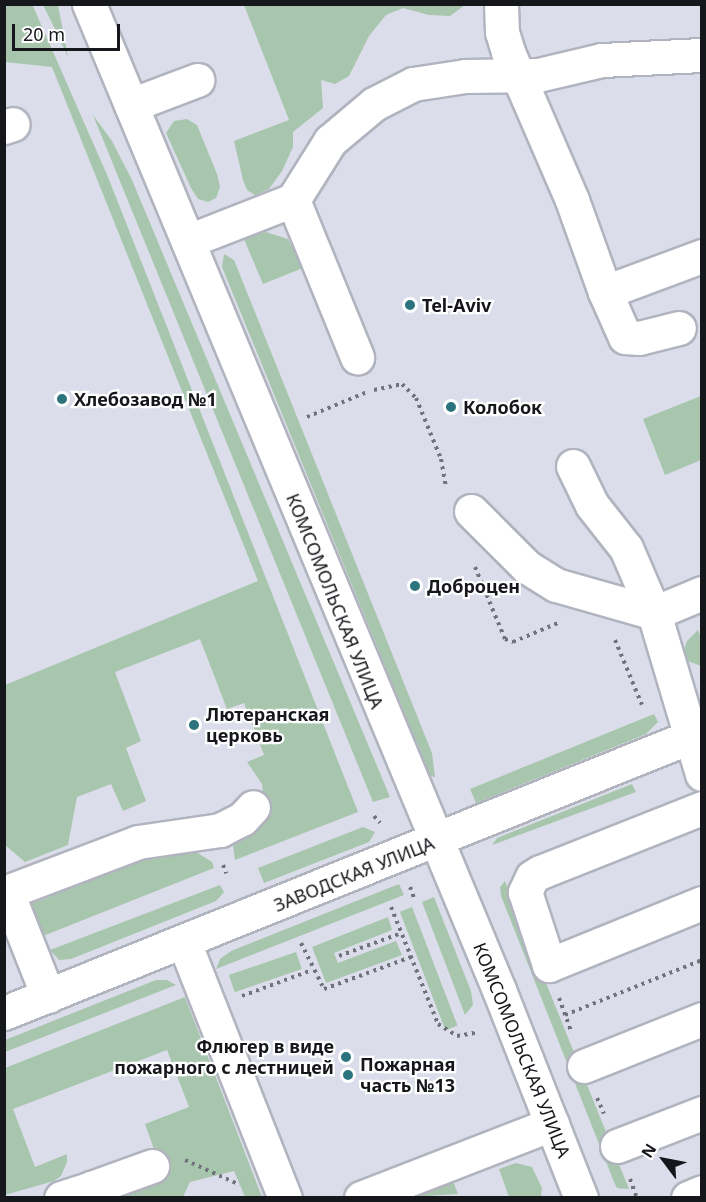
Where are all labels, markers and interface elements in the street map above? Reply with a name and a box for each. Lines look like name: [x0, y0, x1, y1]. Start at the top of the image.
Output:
scale bar: [15, 12, 123, 50]
text: 20 m: [23, 22, 65, 46]
place label: Tel-Aviv: [422, 294, 491, 316]
marker: Tel-Aviv: [403, 298, 417, 312]
place label: Хлебозавод №1: [74, 388, 217, 410]
marker: Хлебозавод №1: [55, 392, 69, 406]
place label: Колобок: [463, 396, 542, 418]
marker: Колобок: [444, 400, 458, 414]
street label: КОМСОМОЛЬСКАЯ УЛИЦА: [282, 490, 388, 712]
place label: Доброцен: [427, 575, 520, 597]
marker: Доброцен: [408, 579, 422, 593]
place label: Лютеранская церковь: [206, 704, 329, 746]
marker: Лютеранская церковь: [187, 718, 201, 732]
street label: ЗАВОДСКАЯ УЛИЦА: [271, 832, 437, 916]
street label: КОМСОМОЛЬСКАЯ УЛИЦА: [469, 939, 575, 1161]
place label: Флюгер в виде пожарного с лестницей: [114, 1036, 334, 1078]
marker: Флюгер в виде пожарного с лестницей: [339, 1050, 353, 1064]
place label: Пожарная часть №13: [360, 1054, 455, 1096]
marker: Пожарная часть №13: [341, 1068, 355, 1082]
north arrow: [634, 1130, 694, 1190]
text: N: [636, 1139, 662, 1162]

